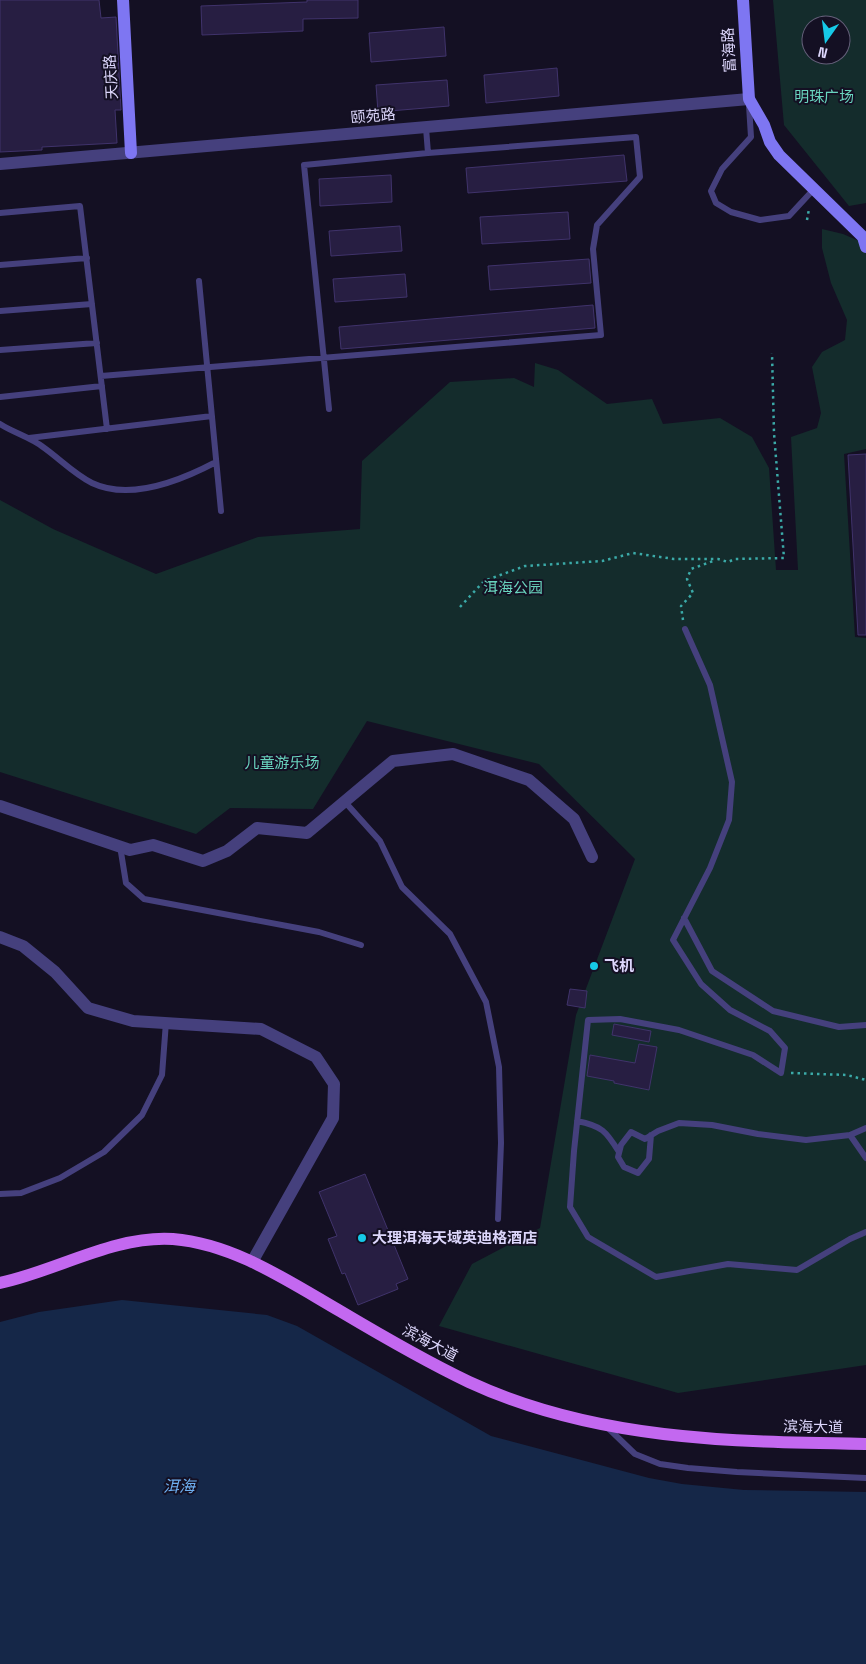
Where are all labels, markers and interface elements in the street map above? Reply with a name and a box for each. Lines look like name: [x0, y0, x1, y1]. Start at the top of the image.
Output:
north arrow: [801, 15, 851, 65]
street label: 富海路: [718, 27, 739, 73]
text: N: [816, 43, 830, 62]
street label: 天庆路: [100, 54, 121, 100]
park label: 明珠广场: [794, 87, 854, 106]
street label: 颐苑路: [350, 104, 396, 127]
park label: 洱海公园: [483, 578, 543, 597]
park label: 儿童游乐场: [244, 753, 320, 772]
place label: 飞机: [604, 956, 634, 975]
marker: 飞机: [588, 960, 600, 972]
place label: 大理洱海天域英迪格酒店: [372, 1228, 537, 1247]
marker: 大理洱海天域英迪格酒店: [356, 1232, 368, 1244]
street label: 滨海大道: [399, 1320, 461, 1365]
street label: 滨海大道: [783, 1416, 843, 1437]
water label: 洱海: [163, 1476, 197, 1497]

